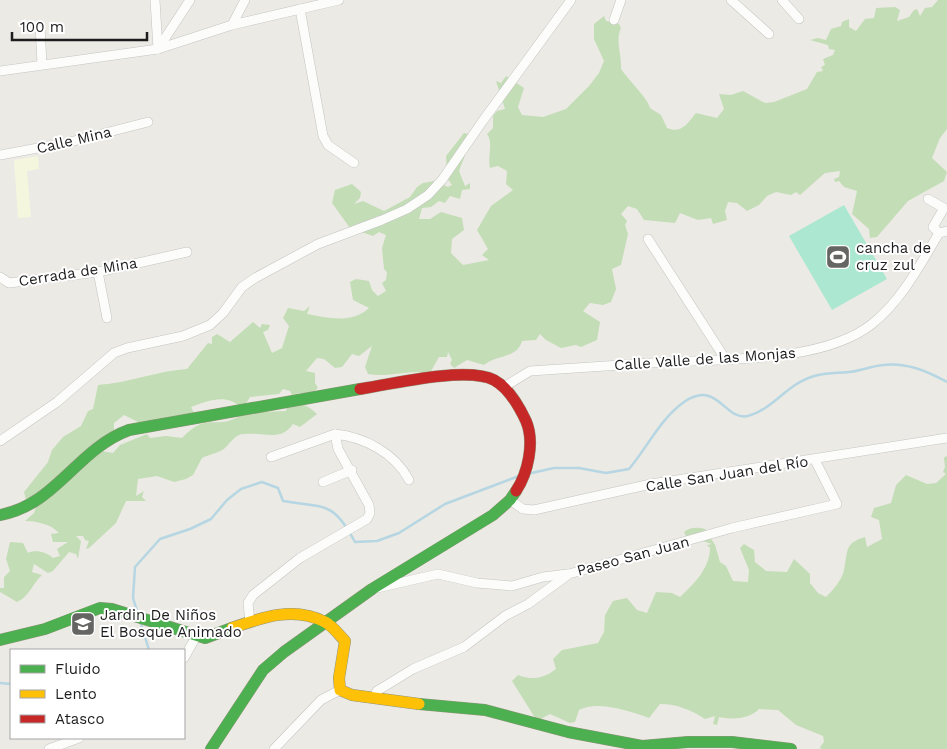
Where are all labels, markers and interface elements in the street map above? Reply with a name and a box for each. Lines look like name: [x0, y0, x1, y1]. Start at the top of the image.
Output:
scale bar: [12, 10, 148, 42]
text: 100 m: [20, 18, 64, 36]
street label: Calle Mina: [35, 123, 114, 157]
place label: cancha de cruz zul: [856, 239, 931, 274]
sports icon: cancha de cruz zul: [825, 244, 851, 270]
street label: Cerrada de Mina: [17, 254, 139, 290]
street label: Calle Valle de las Monjas: [614, 344, 797, 374]
street label: Calle San Juan del Río: [644, 452, 810, 496]
street label: Paseo San Juan: [575, 532, 691, 580]
place label: Jardin De Niños El Bosque Animado: [100, 606, 242, 641]
school or university icon: Jardin De Niños El Bosque Animado: [70, 611, 96, 637]
legend: [10, 649, 185, 739]
text: Fluido: [55, 660, 100, 678]
text: Lento: [55, 685, 97, 703]
text: Atasco: [55, 710, 104, 728]

